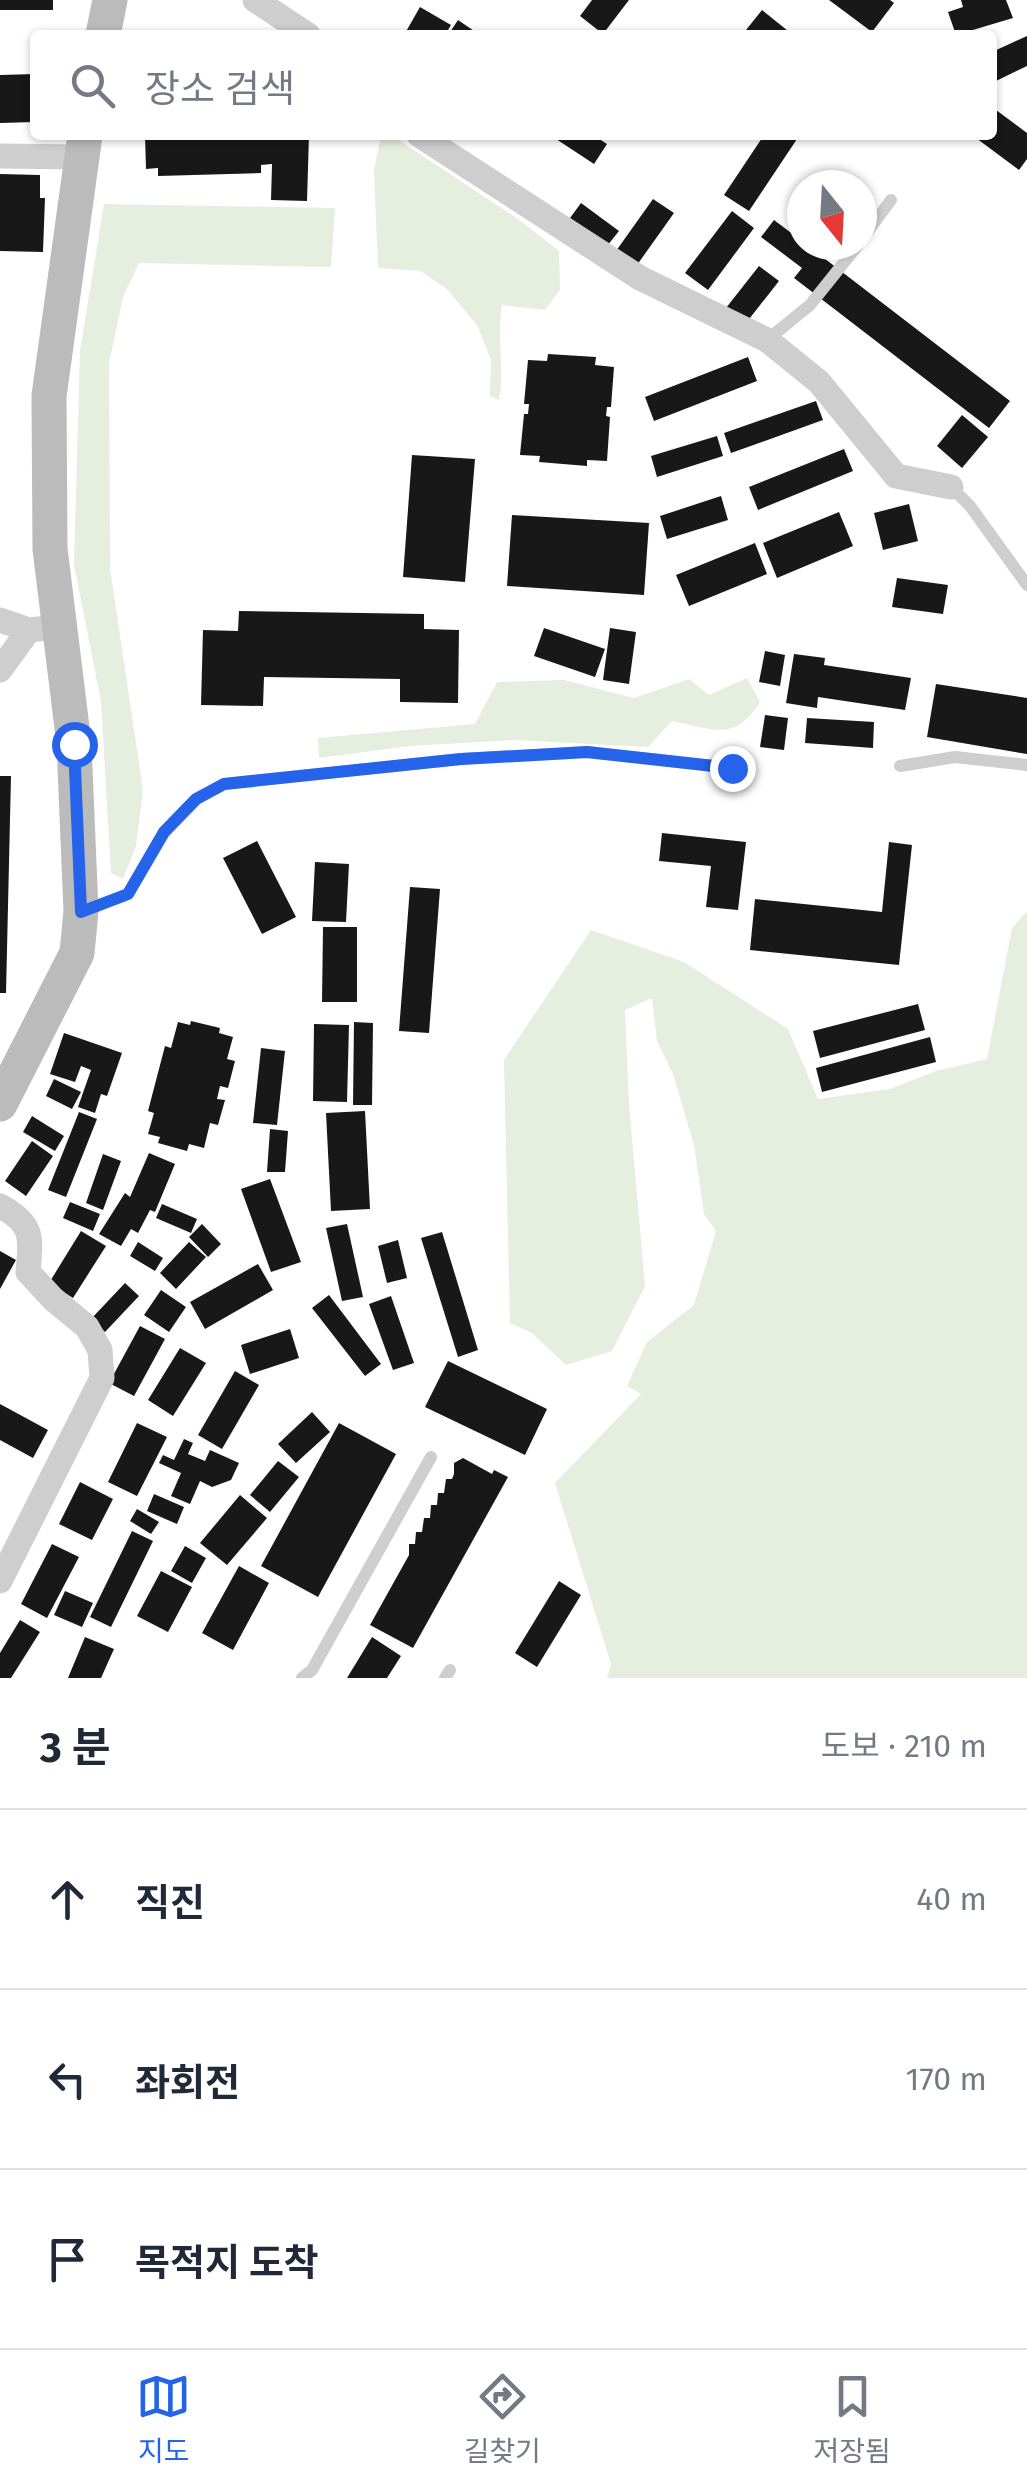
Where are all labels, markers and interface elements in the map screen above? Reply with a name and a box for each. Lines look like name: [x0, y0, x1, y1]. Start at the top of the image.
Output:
search box: [30, 30, 997, 140]
icon: search: [65, 58, 120, 113]
text: 장소 검색: [145, 66, 295, 112]
north arrow: [787, 170, 877, 260]
route start: [52, 722, 98, 768]
route end: [710, 746, 756, 792]
text: 3 분: [40, 1723, 110, 1773]
text: 도보 · 210 m: [821, 1727, 987, 1765]
icon: ahead: [40, 1872, 95, 1927]
text: 직진: [135, 1880, 205, 1926]
text: 40 m: [916, 1880, 987, 1918]
icon: left: [40, 2052, 95, 2107]
text: 좌회전: [135, 2060, 240, 2106]
text: 170 m: [906, 2060, 987, 2098]
icon: arrive: [40, 2232, 95, 2287]
text: 목적지 도착: [135, 2240, 319, 2286]
tab: 지도: [136, 2369, 191, 2469]
tab: 길찾기: [464, 2369, 541, 2469]
tab: 저장됨: [813, 2369, 891, 2469]

